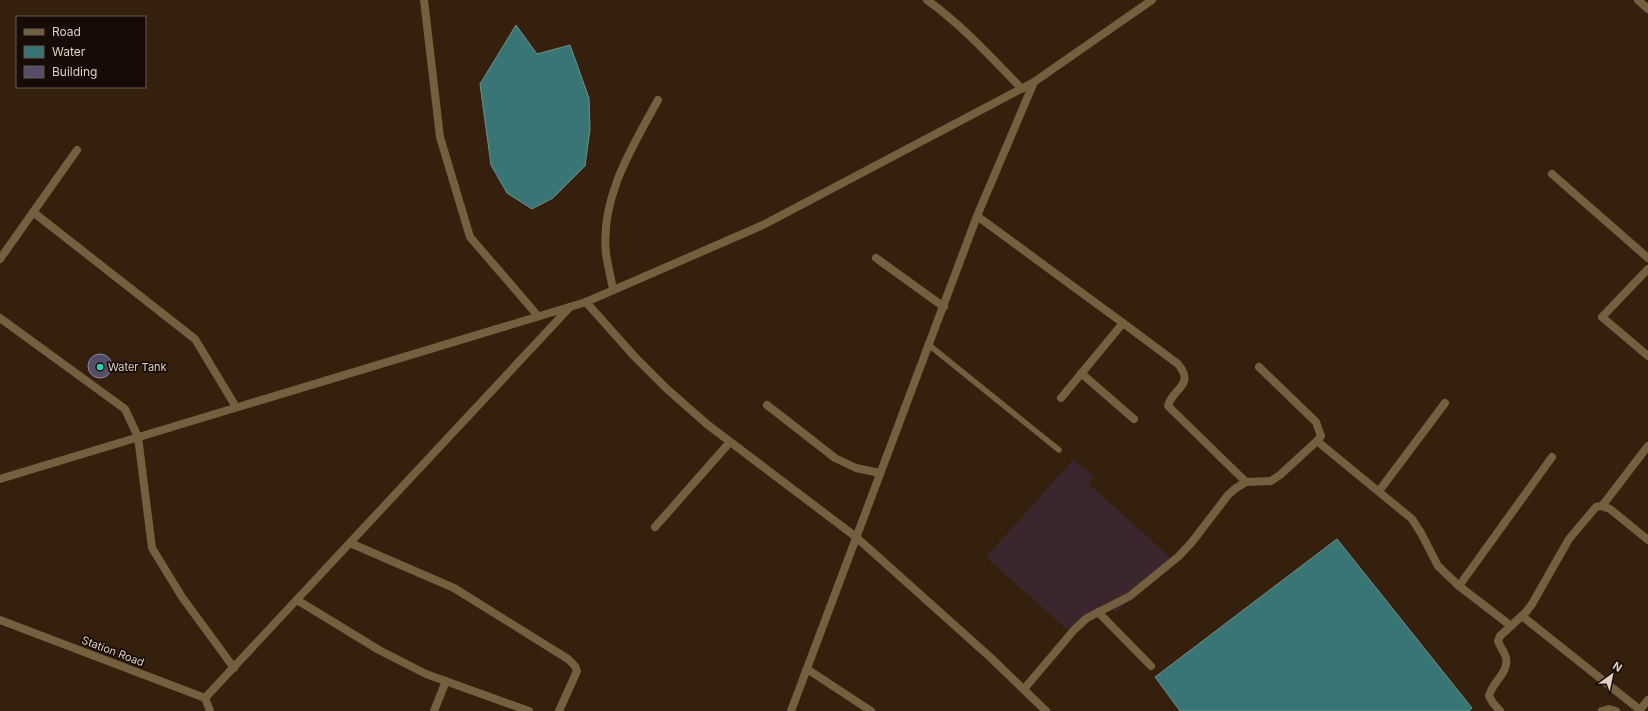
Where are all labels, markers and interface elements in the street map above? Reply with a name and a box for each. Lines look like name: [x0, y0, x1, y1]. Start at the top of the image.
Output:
legend: [16, 16, 146, 88]
text: Road: [52, 24, 81, 39]
text: Water: [52, 44, 86, 59]
text: Building: [52, 64, 97, 79]
place label: Water Tank: [108, 360, 167, 374]
marker: Water Tank: [95, 362, 105, 372]
street label: Station Road: [80, 633, 146, 669]
north arrow: [1592, 655, 1632, 695]
text: N: [1610, 658, 1625, 675]

